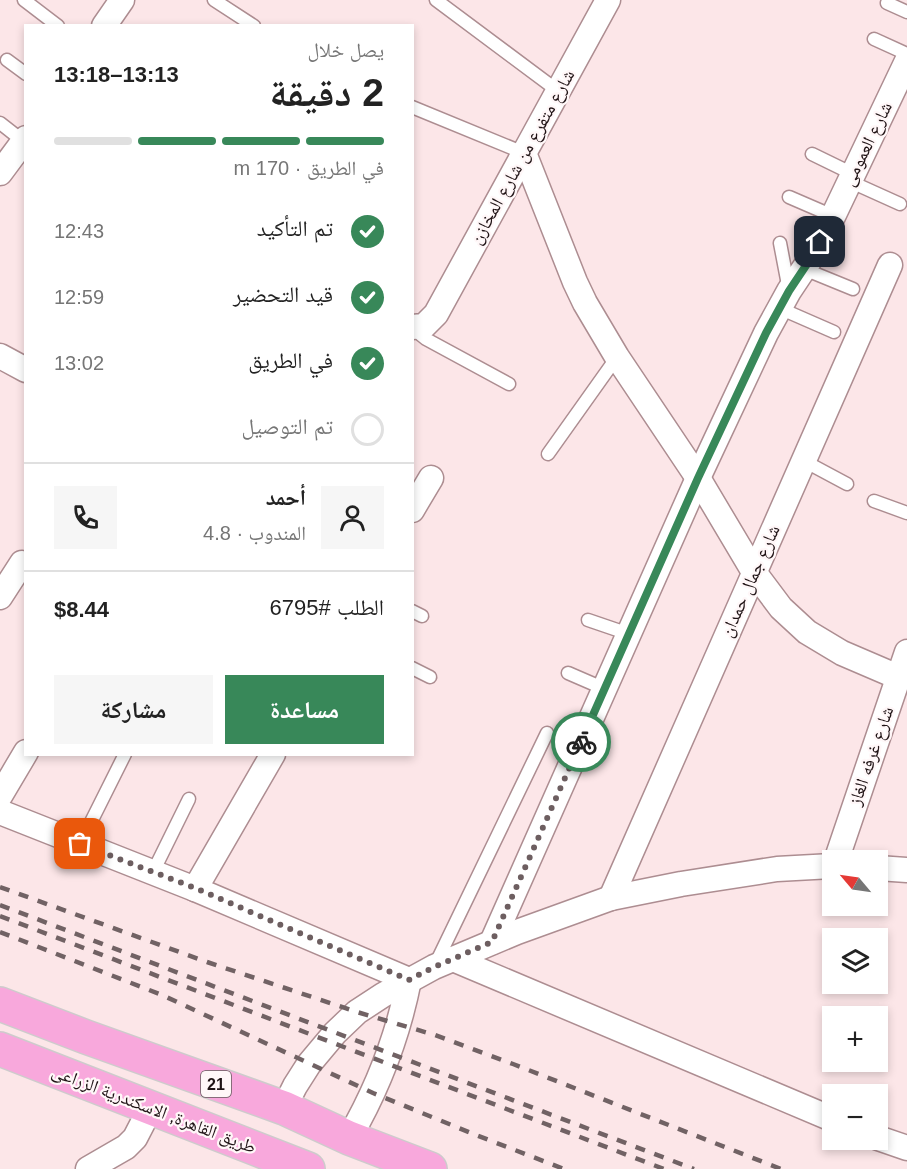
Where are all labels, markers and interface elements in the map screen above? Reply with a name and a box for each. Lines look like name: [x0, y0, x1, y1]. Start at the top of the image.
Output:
text: يصل خلال: [307, 39, 384, 61]
text: 13:13–13:18: [54, 62, 179, 87]
street label: شارع متفرع من شارع المخازن: [466, 66, 579, 248]
text: 2 دقيقة: [270, 71, 384, 114]
street label: شارع العمومى: [838, 99, 897, 190]
text: في الطريق · 170 m: [234, 157, 384, 179]
icon: check: [351, 215, 384, 248]
text: تم التأكيد: [257, 216, 333, 241]
pin: [794, 216, 845, 267]
text: 12:43: [54, 220, 104, 242]
icon: home: [803, 225, 836, 258]
icon: check: [351, 281, 384, 314]
text: قيد التحضير: [233, 282, 333, 307]
text: 12:59: [54, 286, 104, 308]
icon: check: [351, 347, 384, 380]
text: في الطريق: [248, 348, 333, 373]
text: 13:02: [54, 352, 104, 374]
text: تم التوصيل: [241, 414, 333, 439]
text: أحمد: [266, 485, 306, 510]
button: phone: [54, 486, 117, 549]
button: person: [321, 486, 384, 549]
text: المندوب · 4.8: [203, 522, 306, 544]
street label: شارع جمال حمدان: [716, 522, 785, 641]
text: الطلب #6795: [270, 595, 384, 620]
text: $8.44: [54, 597, 109, 622]
button: مشاركة: [54, 675, 213, 744]
button: مساعدة: [225, 675, 384, 744]
street label: شارع غرفه الغاز: [844, 704, 898, 809]
courier: [551, 712, 611, 772]
icon: bike: [565, 726, 598, 759]
pin: [54, 818, 105, 869]
icon: bag: [63, 827, 96, 860]
north arrow: [822, 850, 888, 916]
map controls: [822, 850, 888, 1150]
button: layers: [822, 928, 888, 994]
button: +: [822, 1006, 888, 1072]
street label: طريق القاهرة, الاسكندرية الزراعى: [49, 1061, 259, 1158]
road number: 21: [201, 1071, 231, 1097]
button: −: [822, 1084, 888, 1150]

